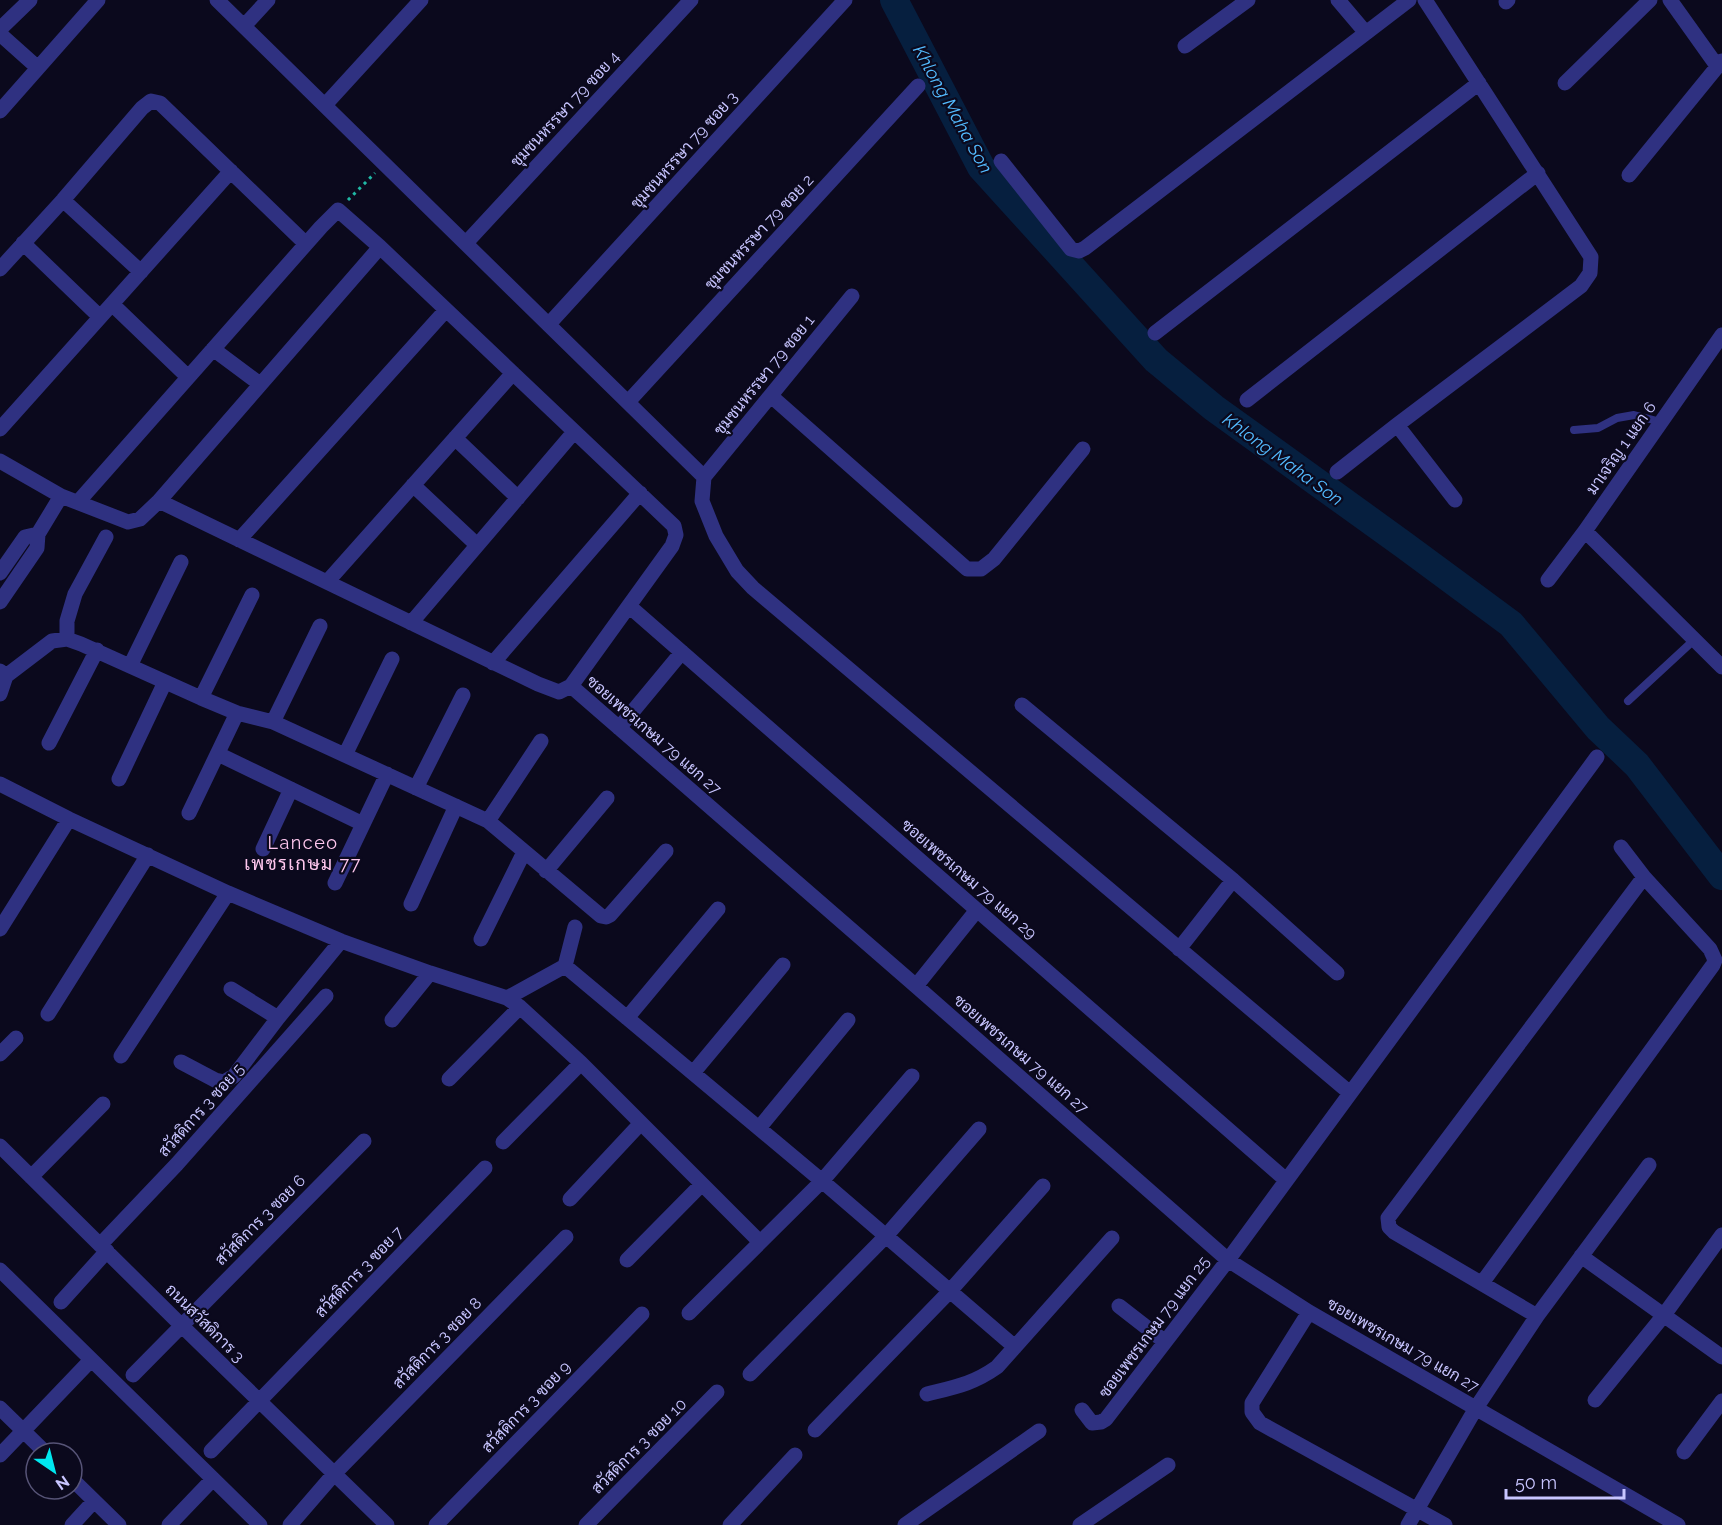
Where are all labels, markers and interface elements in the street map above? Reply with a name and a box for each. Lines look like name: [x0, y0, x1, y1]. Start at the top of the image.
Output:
water label: Khlong Maha Son: [909, 41, 997, 177]
street label: ชุมชนหรรษา 79 ซอย 4: [507, 47, 625, 172]
street label: ชุมชนหรรษา 79 ซอย 3: [627, 88, 743, 214]
street label: ชุมชนหรรษา 79 ซอย 2: [701, 170, 819, 295]
street label: ชุมชนหรรษา 79 ซอย 1: [710, 311, 820, 440]
street label: มาเจริญ 1 แยก 6: [1582, 398, 1660, 498]
water label: Khlong Maha Son: [1219, 408, 1347, 510]
street label: ซอยเพชรเกษม 79 แยก 27: [583, 671, 725, 799]
street label: ซอยเพชรเกษม 79 แยก 29: [898, 815, 1040, 943]
district label: Lanceo เพชรเกษม 77: [244, 832, 362, 874]
street label: ซอยเพชรเกษม 79 แยก 27: [950, 990, 1092, 1118]
street label: สวัสดิการ 3 ซอย 5: [153, 1059, 248, 1161]
street label: สวัสดิการ 3 ซอย 6: [210, 1170, 309, 1269]
street label: สวัสดิการ 3 ซอย 7: [310, 1222, 407, 1321]
street label: ซอยเพชรเกษม 79 แยก 25: [1095, 1252, 1213, 1401]
street label: ถนนสวัสดิการ 3: [162, 1279, 249, 1366]
street label: สวัสดิการ 3 ซอย 8: [388, 1293, 485, 1393]
street label: ซอยเพชรเกษม 79 แยก 27: [1324, 1294, 1483, 1396]
street label: สวัสดิการ 3 ซอย 9: [477, 1357, 574, 1457]
street label: สวัสดิการ 3 ซอย 10: [587, 1394, 691, 1498]
north arrow: [24, 1441, 84, 1501]
scale bar: [1506, 1462, 1624, 1500]
text: N: [52, 1472, 73, 1494]
text: 50 m: [1515, 1472, 1557, 1493]

